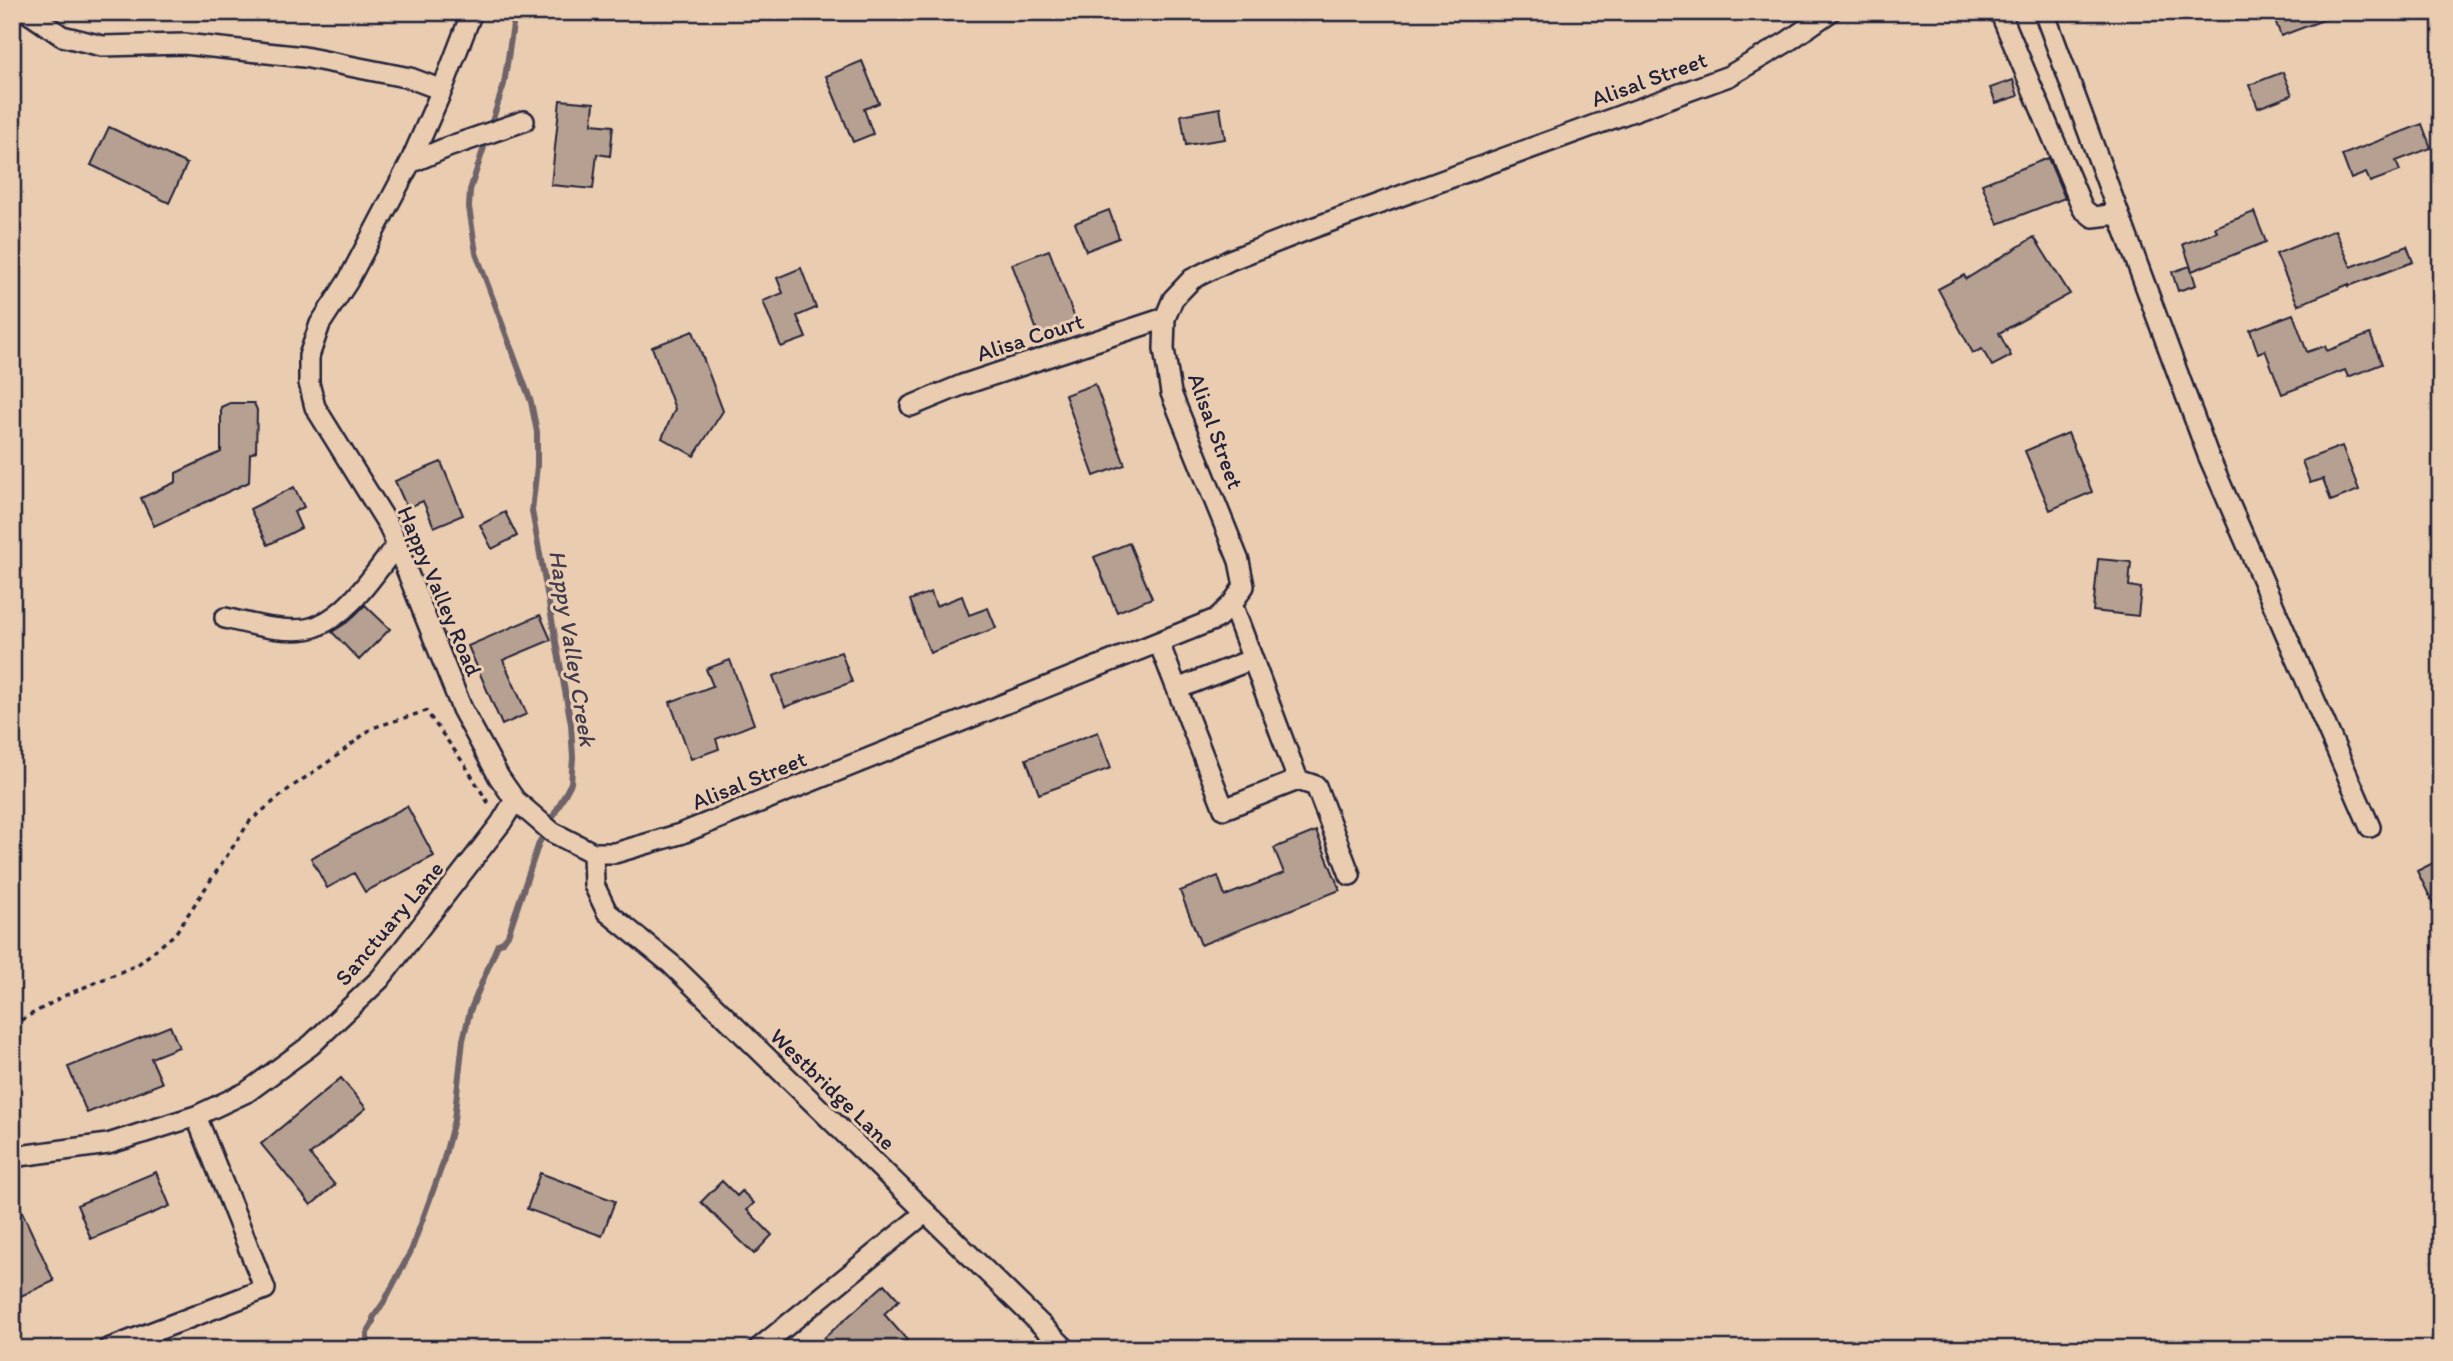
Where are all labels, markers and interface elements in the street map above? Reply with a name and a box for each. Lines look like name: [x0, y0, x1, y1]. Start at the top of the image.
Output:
street label: Alisal Street: [1587, 45, 1711, 113]
street label: Alisa Court: [973, 307, 1087, 367]
street label: Alisal Street: [1182, 369, 1250, 493]
street label: Happy Valley Road: [392, 502, 489, 681]
water label: Happy Valley Creek: [543, 548, 603, 750]
street label: Alisal Street: [688, 744, 811, 816]
street label: Sanctuary Lane: [329, 855, 449, 991]
street label: Westbridge Lane: [764, 1022, 902, 1156]

